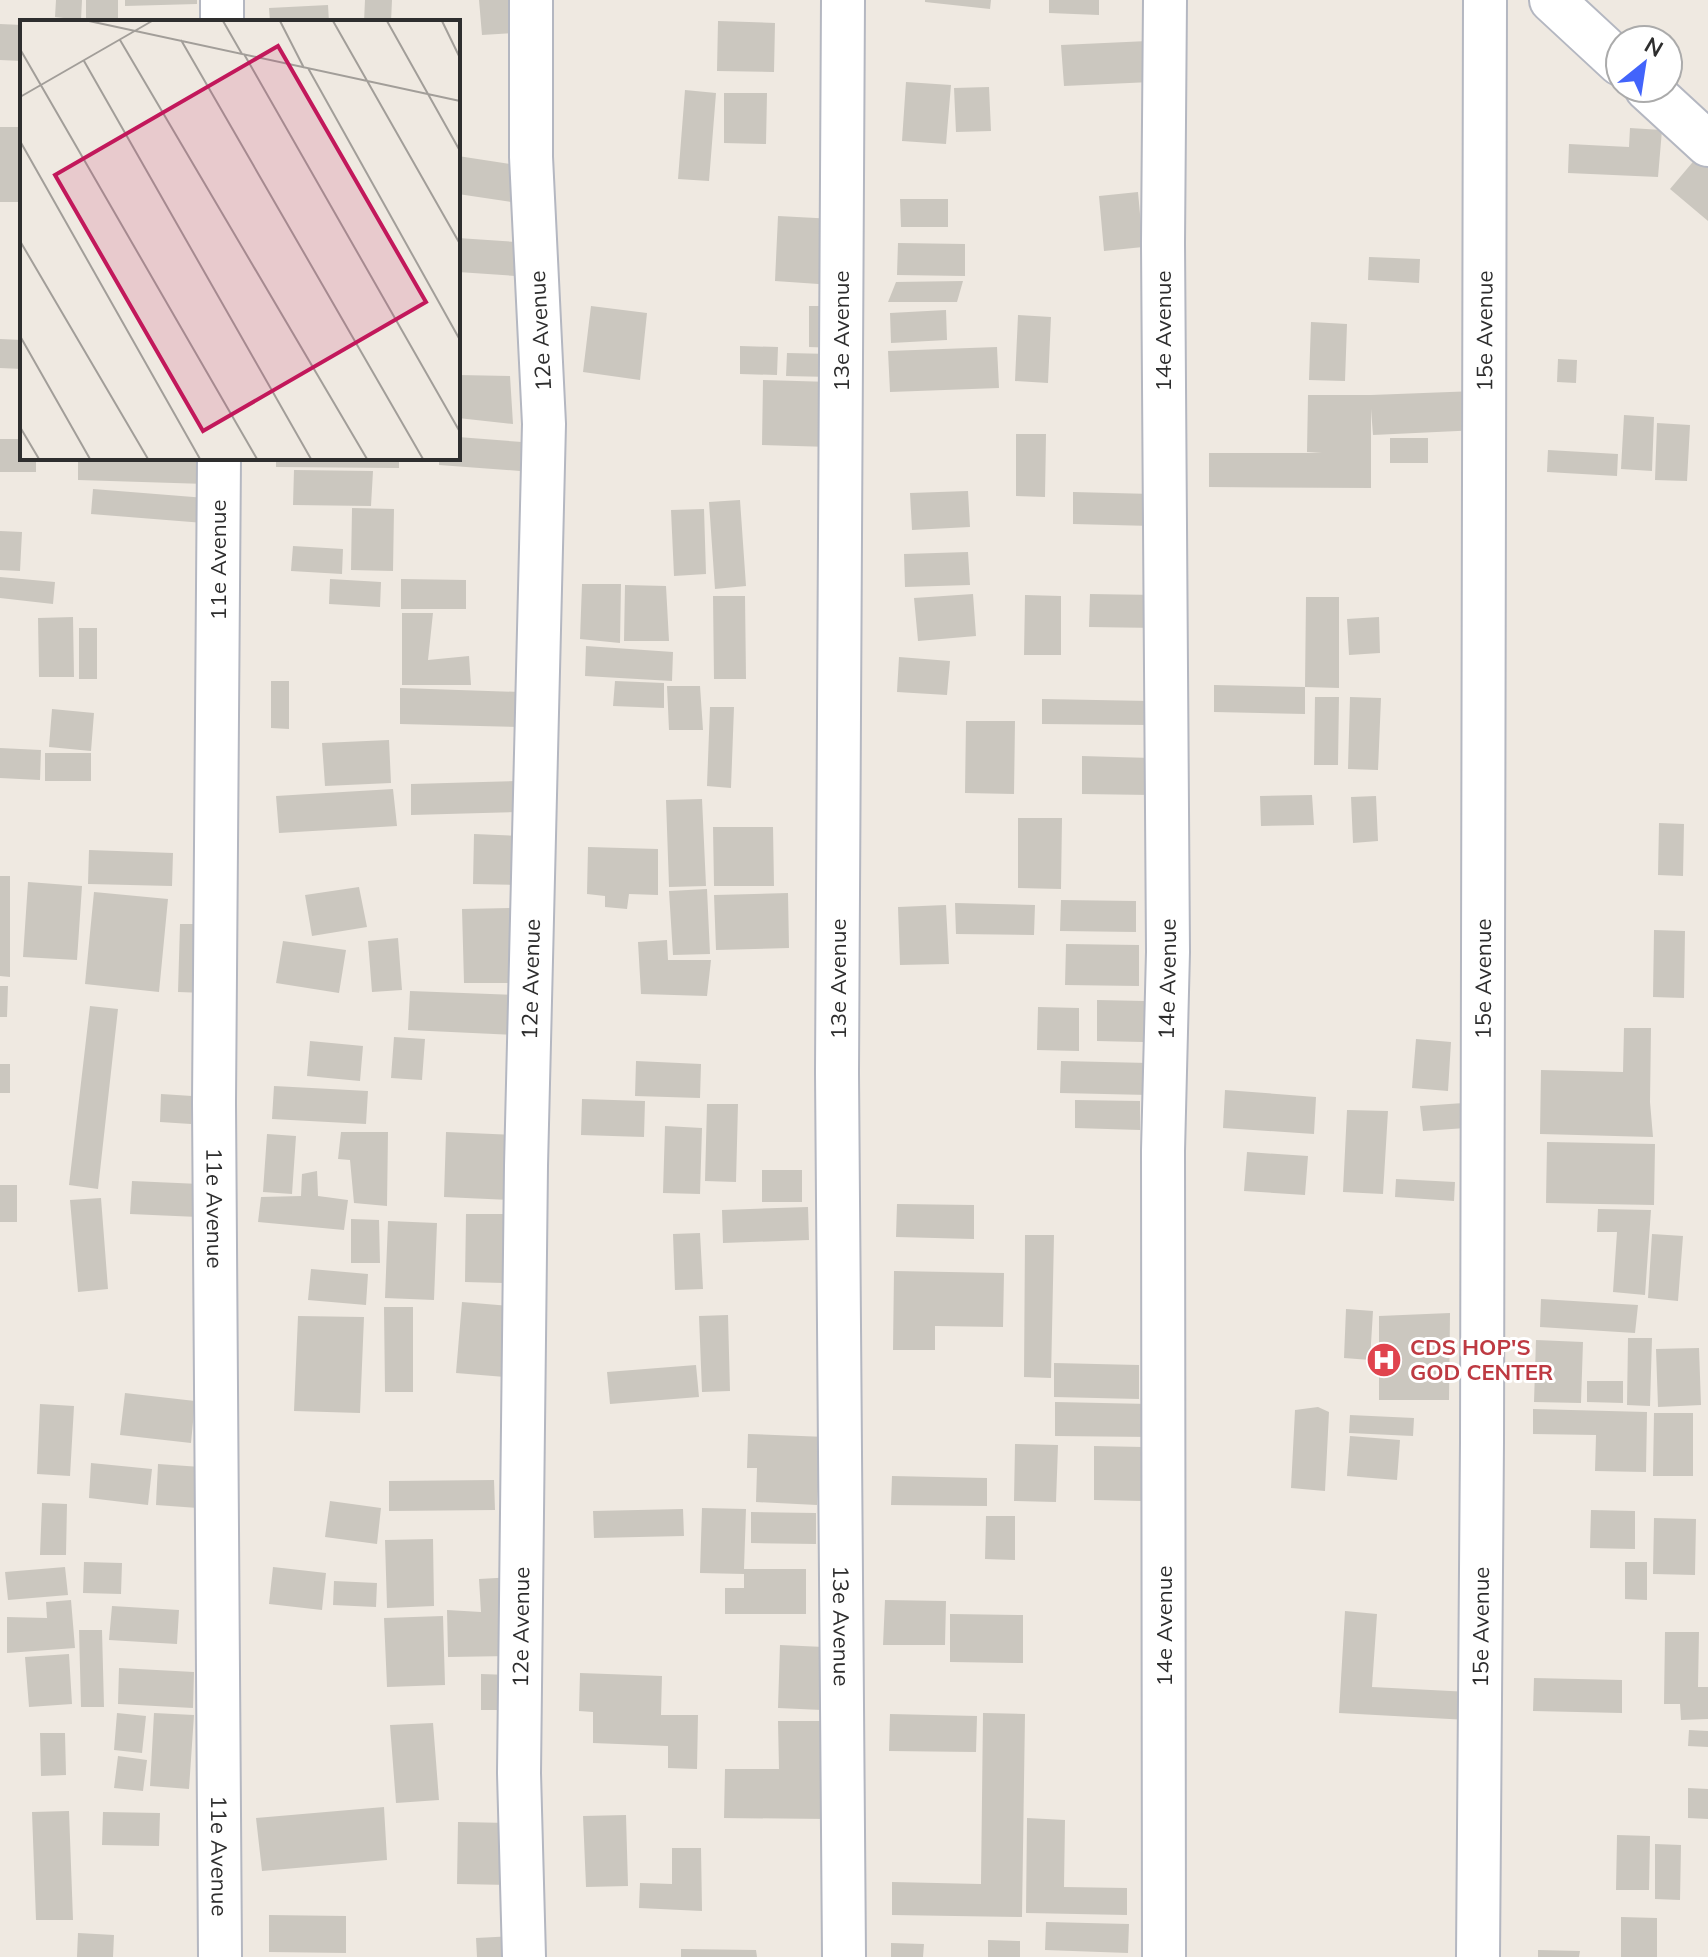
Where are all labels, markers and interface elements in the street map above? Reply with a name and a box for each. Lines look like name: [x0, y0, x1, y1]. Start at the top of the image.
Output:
inset map: [20, 20, 460, 460]
north arrow: [1604, 24, 1684, 104]
text: N: [1640, 30, 1668, 63]
street label: 12e Avenue: [523, 270, 557, 392]
street label: 13e Avenue: [827, 271, 855, 391]
street label: 14e Avenue: [1149, 271, 1177, 391]
street label: 15e Avenue: [1470, 271, 1498, 391]
street label: 11e Avenue: [204, 500, 232, 620]
street label: 12e Avenue: [515, 918, 546, 1040]
street label: 13e Avenue: [824, 919, 852, 1039]
street label: 14e Avenue: [1152, 919, 1182, 1040]
street label: 15e Avenue: [1469, 919, 1497, 1039]
street label: 11e Avenue: [200, 1147, 229, 1268]
place label: CDS HOP'S GOD CENTER: [1410, 1333, 1553, 1386]
hospital icon: CDS HOP'S GOD CENTER: [1365, 1341, 1403, 1379]
street label: 13e Avenue: [827, 1565, 856, 1686]
street label: 14e Avenue: [1150, 1566, 1178, 1686]
street label: 12e Avenue: [506, 1567, 535, 1688]
street label: 15e Avenue: [1466, 1567, 1495, 1688]
street label: 11e Avenue: [205, 1795, 234, 1916]

